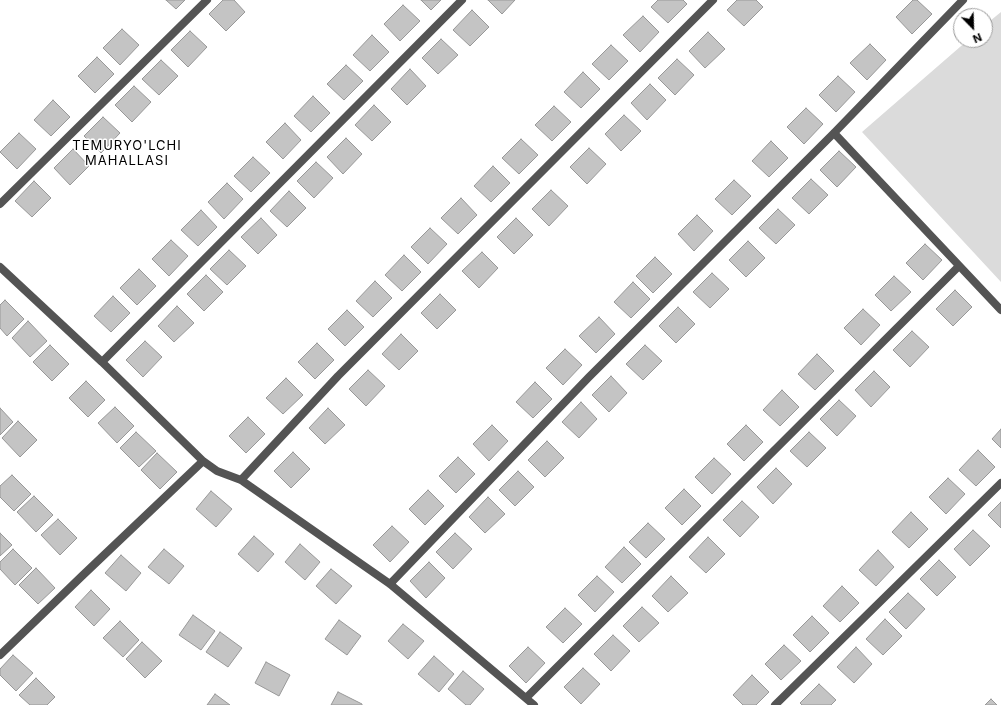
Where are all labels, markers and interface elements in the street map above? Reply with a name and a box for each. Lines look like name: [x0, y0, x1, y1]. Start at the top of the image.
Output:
north arrow: [953, 8, 993, 48]
text: N: [971, 30, 984, 46]
district label: TEMURYO'LCHI MAHALLASI: [72, 138, 182, 169]

